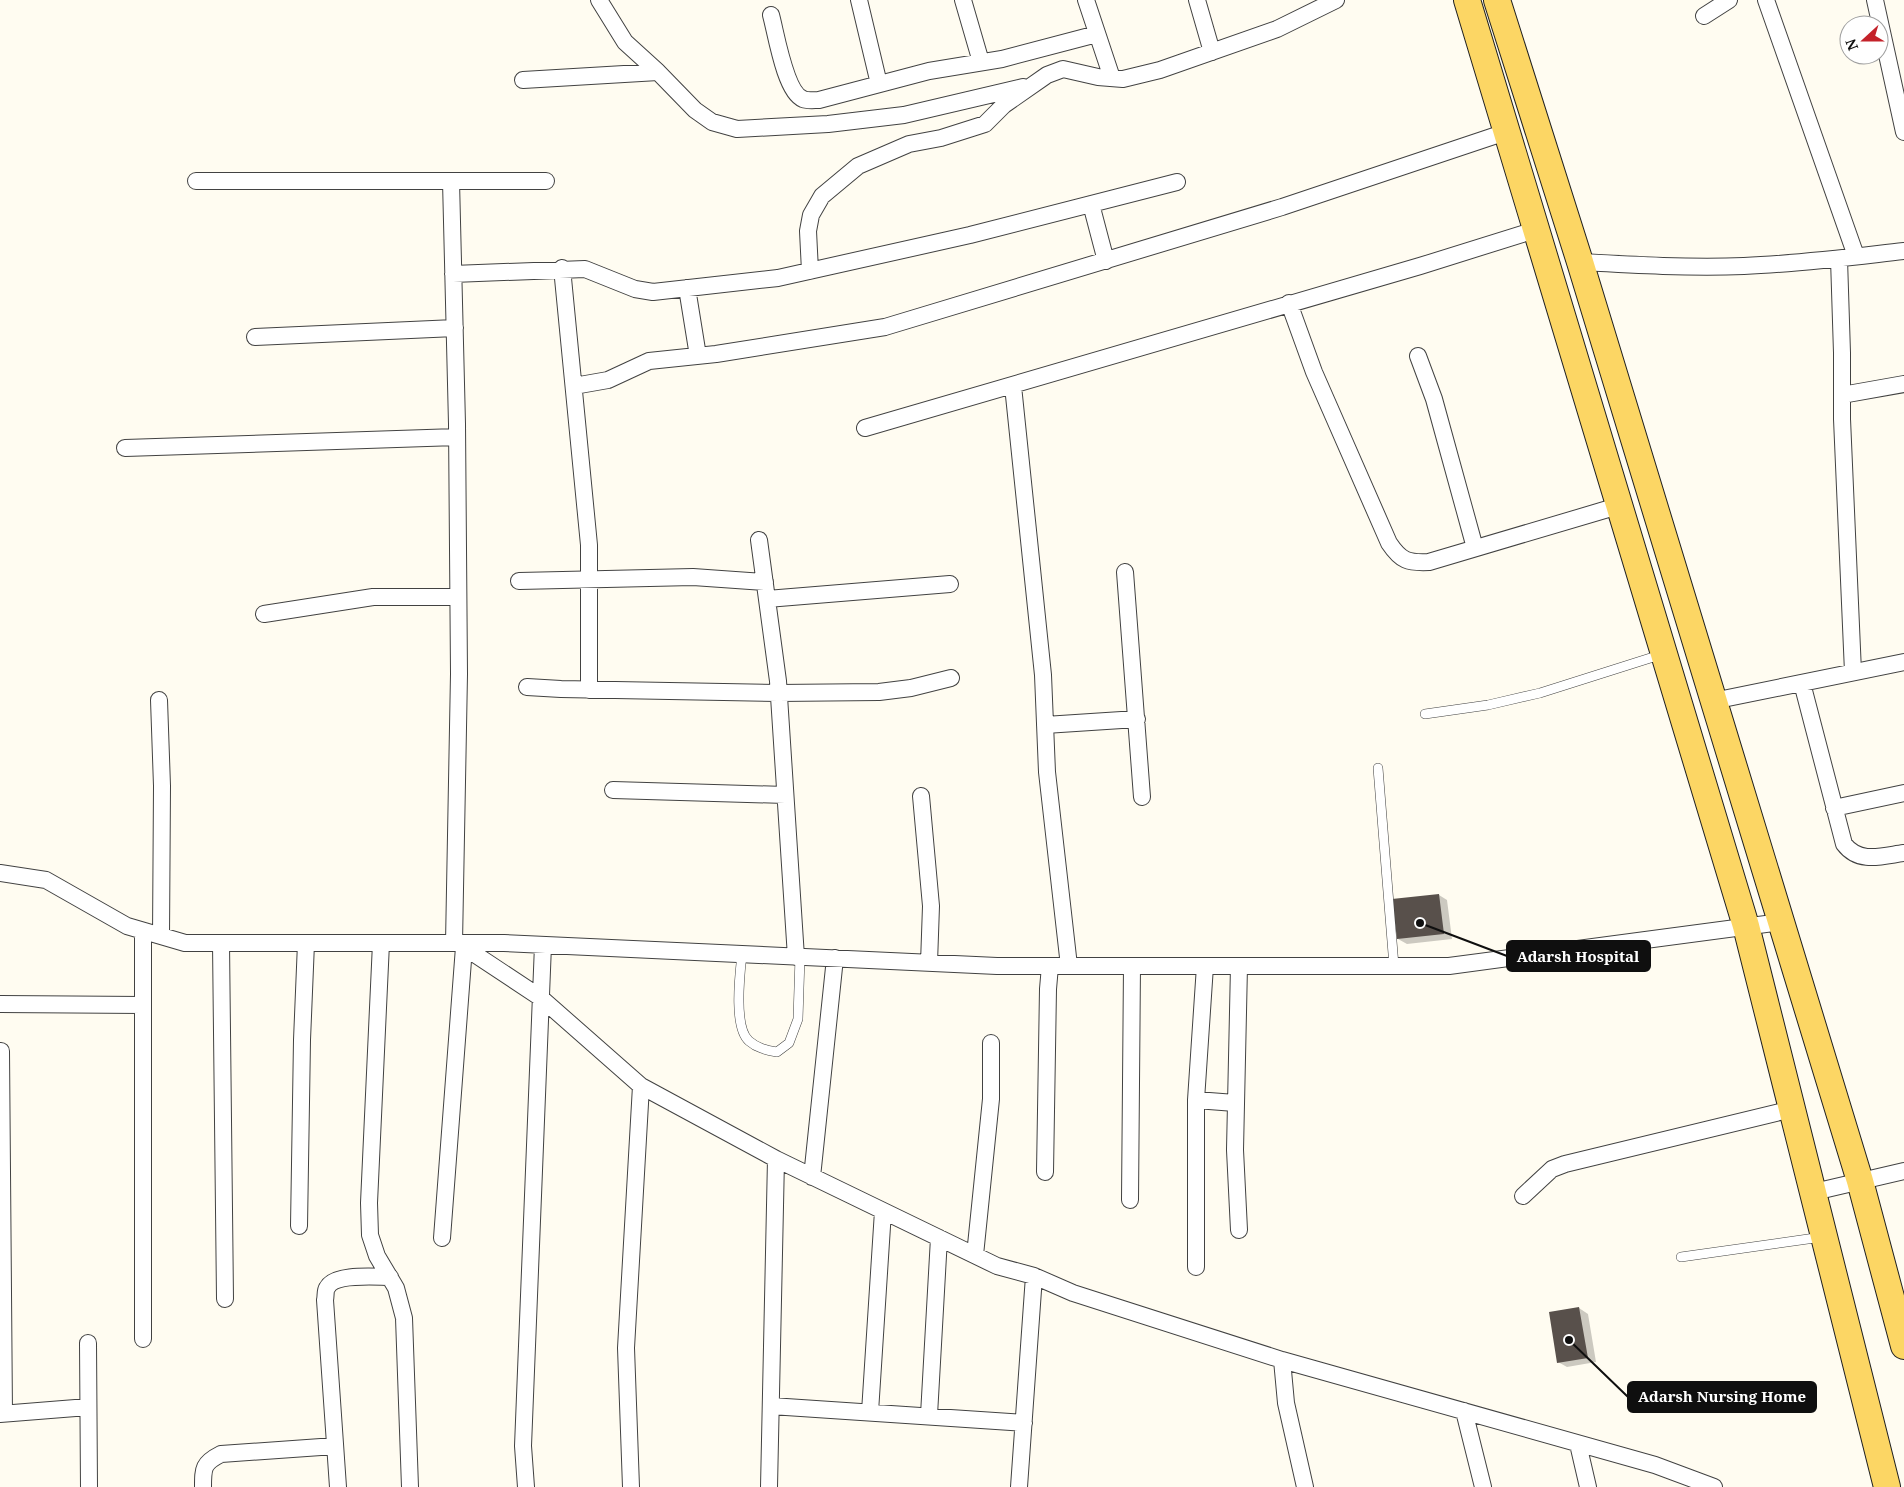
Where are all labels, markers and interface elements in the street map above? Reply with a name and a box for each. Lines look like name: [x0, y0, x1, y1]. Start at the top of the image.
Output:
north arrow: [1839, 15, 1889, 65]
text: N: [1841, 36, 1862, 53]
callout: Adarsh Hospital: [1507, 941, 1650, 971]
text: Adarsh Hospital: [1517, 946, 1640, 966]
callout: Adarsh Nursing Home: [1628, 1382, 1816, 1412]
text: Adarsh Nursing Home: [1638, 1386, 1806, 1406]

